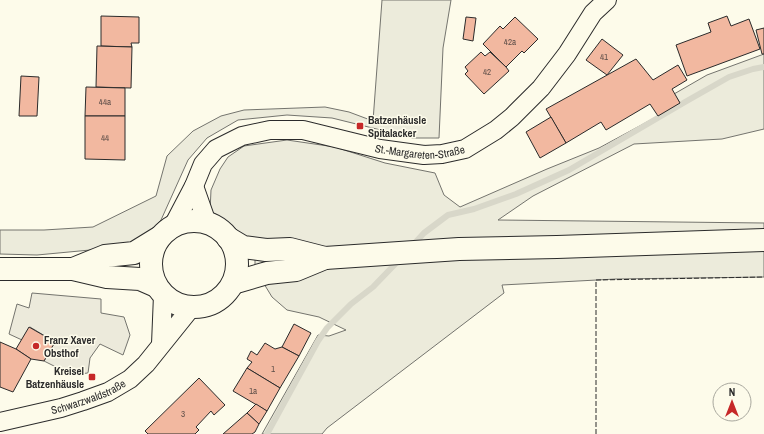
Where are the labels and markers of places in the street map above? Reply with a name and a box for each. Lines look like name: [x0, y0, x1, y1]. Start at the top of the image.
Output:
place label: Batzenhäusle Spitalacker: [368, 113, 426, 140]
marker: Batzenhäusle Spitalacker: [355, 121, 365, 131]
place label: Franz Xaver Obsthof: [44, 333, 96, 360]
marker: Franz Xaver Obsthof: [31, 341, 41, 351]
place label: Kreisel Batzenhäusle: [26, 364, 84, 391]
marker: Kreisel Batzenhäusle: [87, 372, 97, 382]

